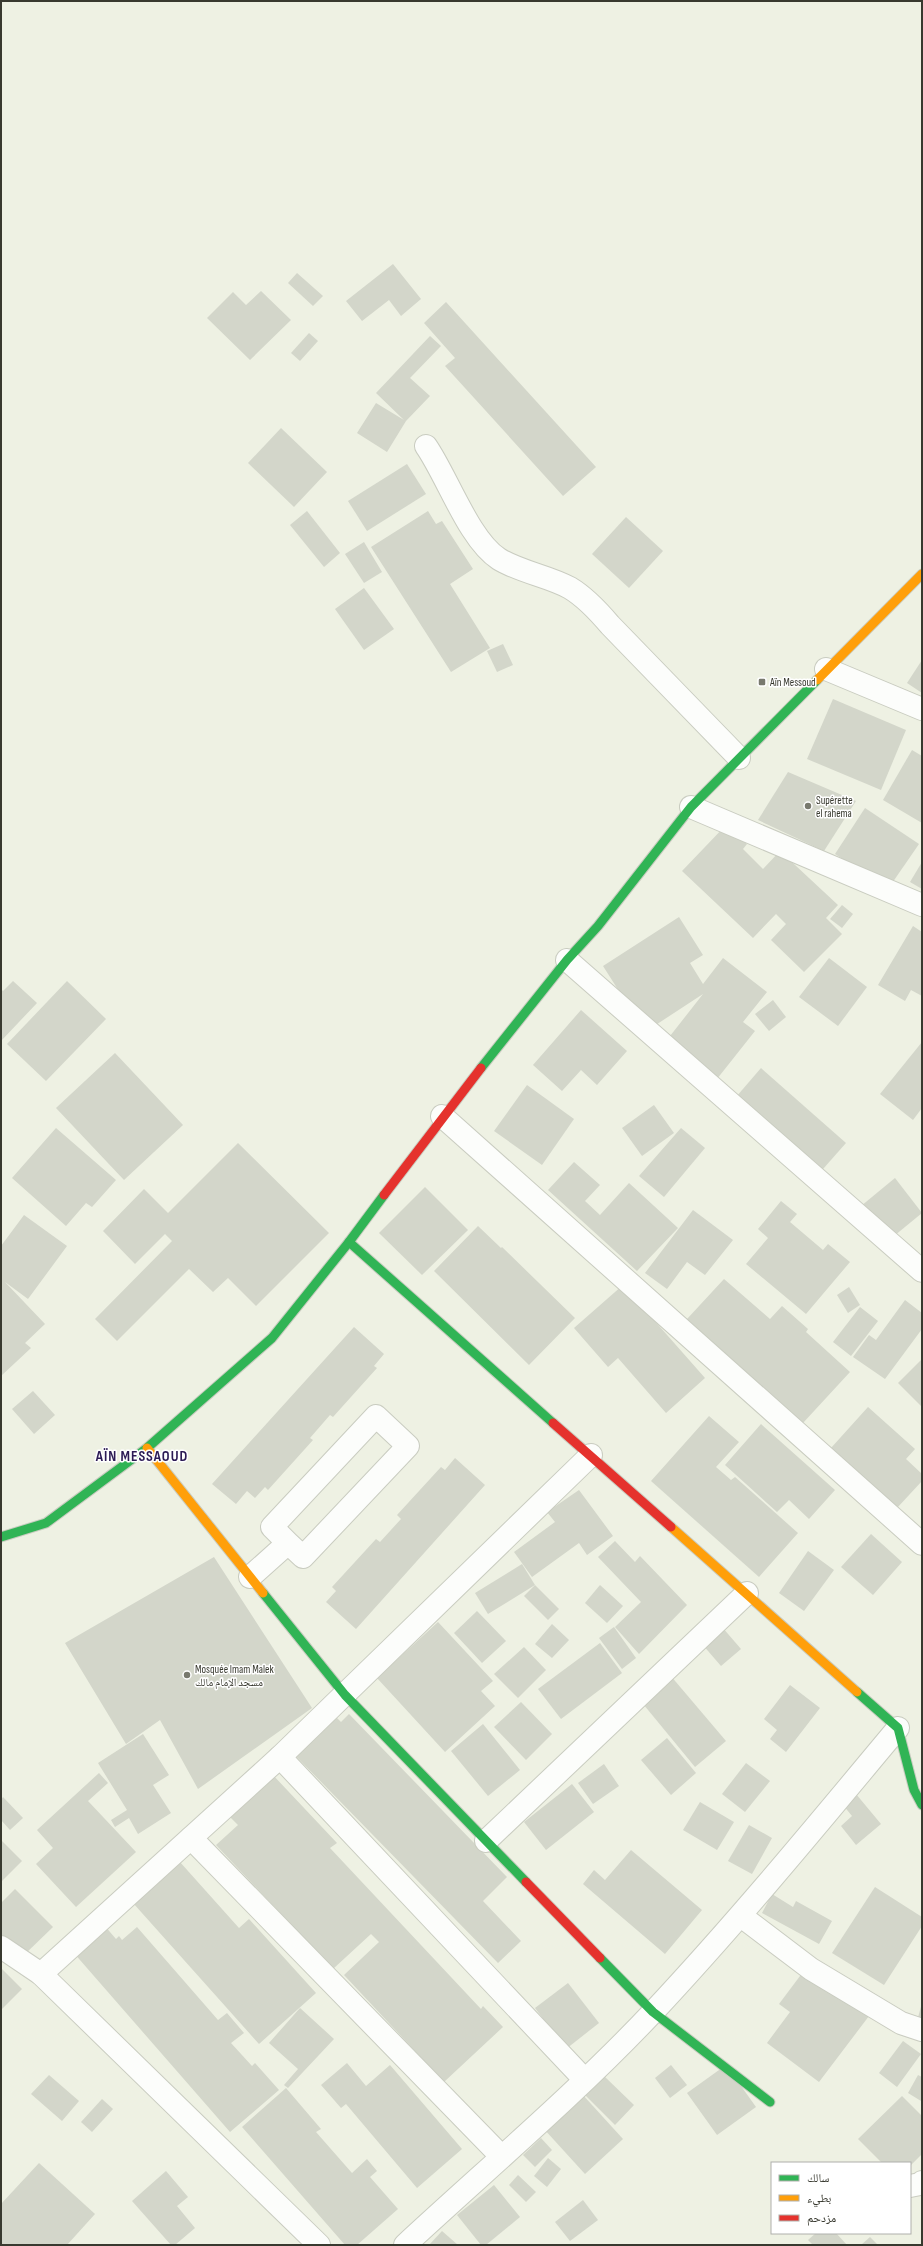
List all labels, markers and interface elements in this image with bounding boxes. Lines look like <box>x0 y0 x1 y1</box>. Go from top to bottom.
place label: Aïn Messoud <box>769 676 816 689</box>
marker: Aïn Messoud <box>757 677 767 687</box>
place label: Supérette el rahema <box>816 794 853 820</box>
marker: Supérette el rahema <box>803 801 813 811</box>
district label: AÏN MESSAOUD <box>95 1447 188 1466</box>
place label: Mosquée Imam Malek مسجد الإمام مالك <box>195 1663 274 1689</box>
marker: Mosquée Imam Malek مسجد الإمام مالك <box>182 1670 192 1680</box>
legend <box>771 2162 911 2234</box>
text: سالك <box>807 2171 829 2186</box>
text: بطيء <box>807 2191 831 2208</box>
text: مزدحم <box>807 2211 836 2226</box>

